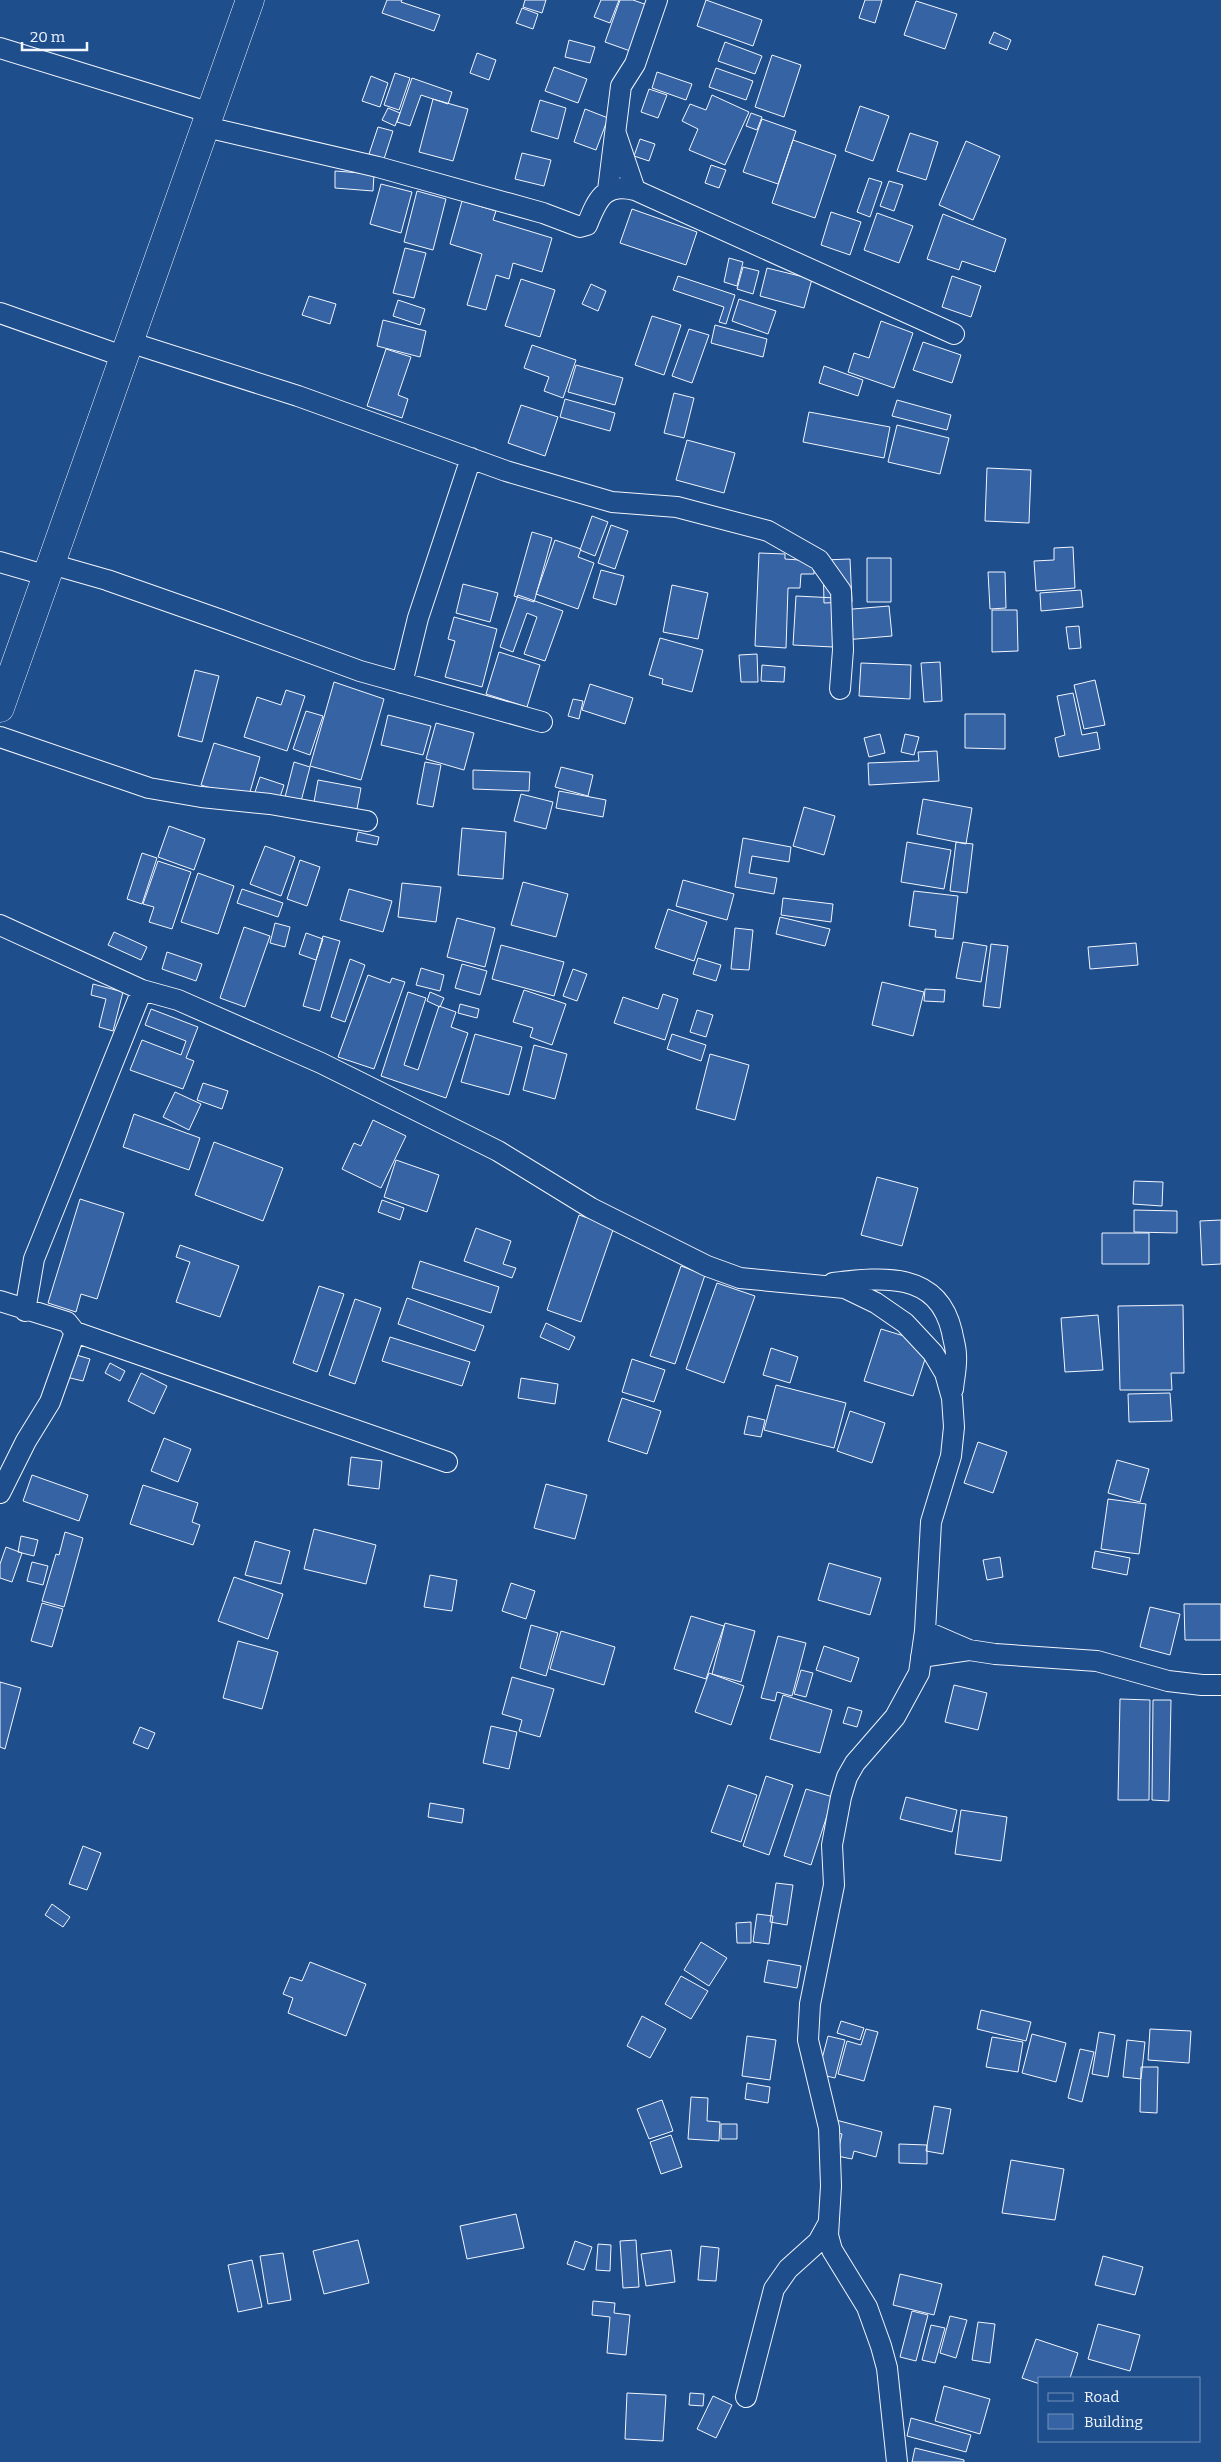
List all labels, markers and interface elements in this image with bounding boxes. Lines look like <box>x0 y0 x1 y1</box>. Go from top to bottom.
scale bar <box>22 20 88 52</box>
text: 20 m <box>30 28 66 46</box>
legend <box>1038 2377 1201 2442</box>
text: Road <box>1084 2388 1119 2406</box>
text: Building <box>1084 2413 1143 2431</box>

